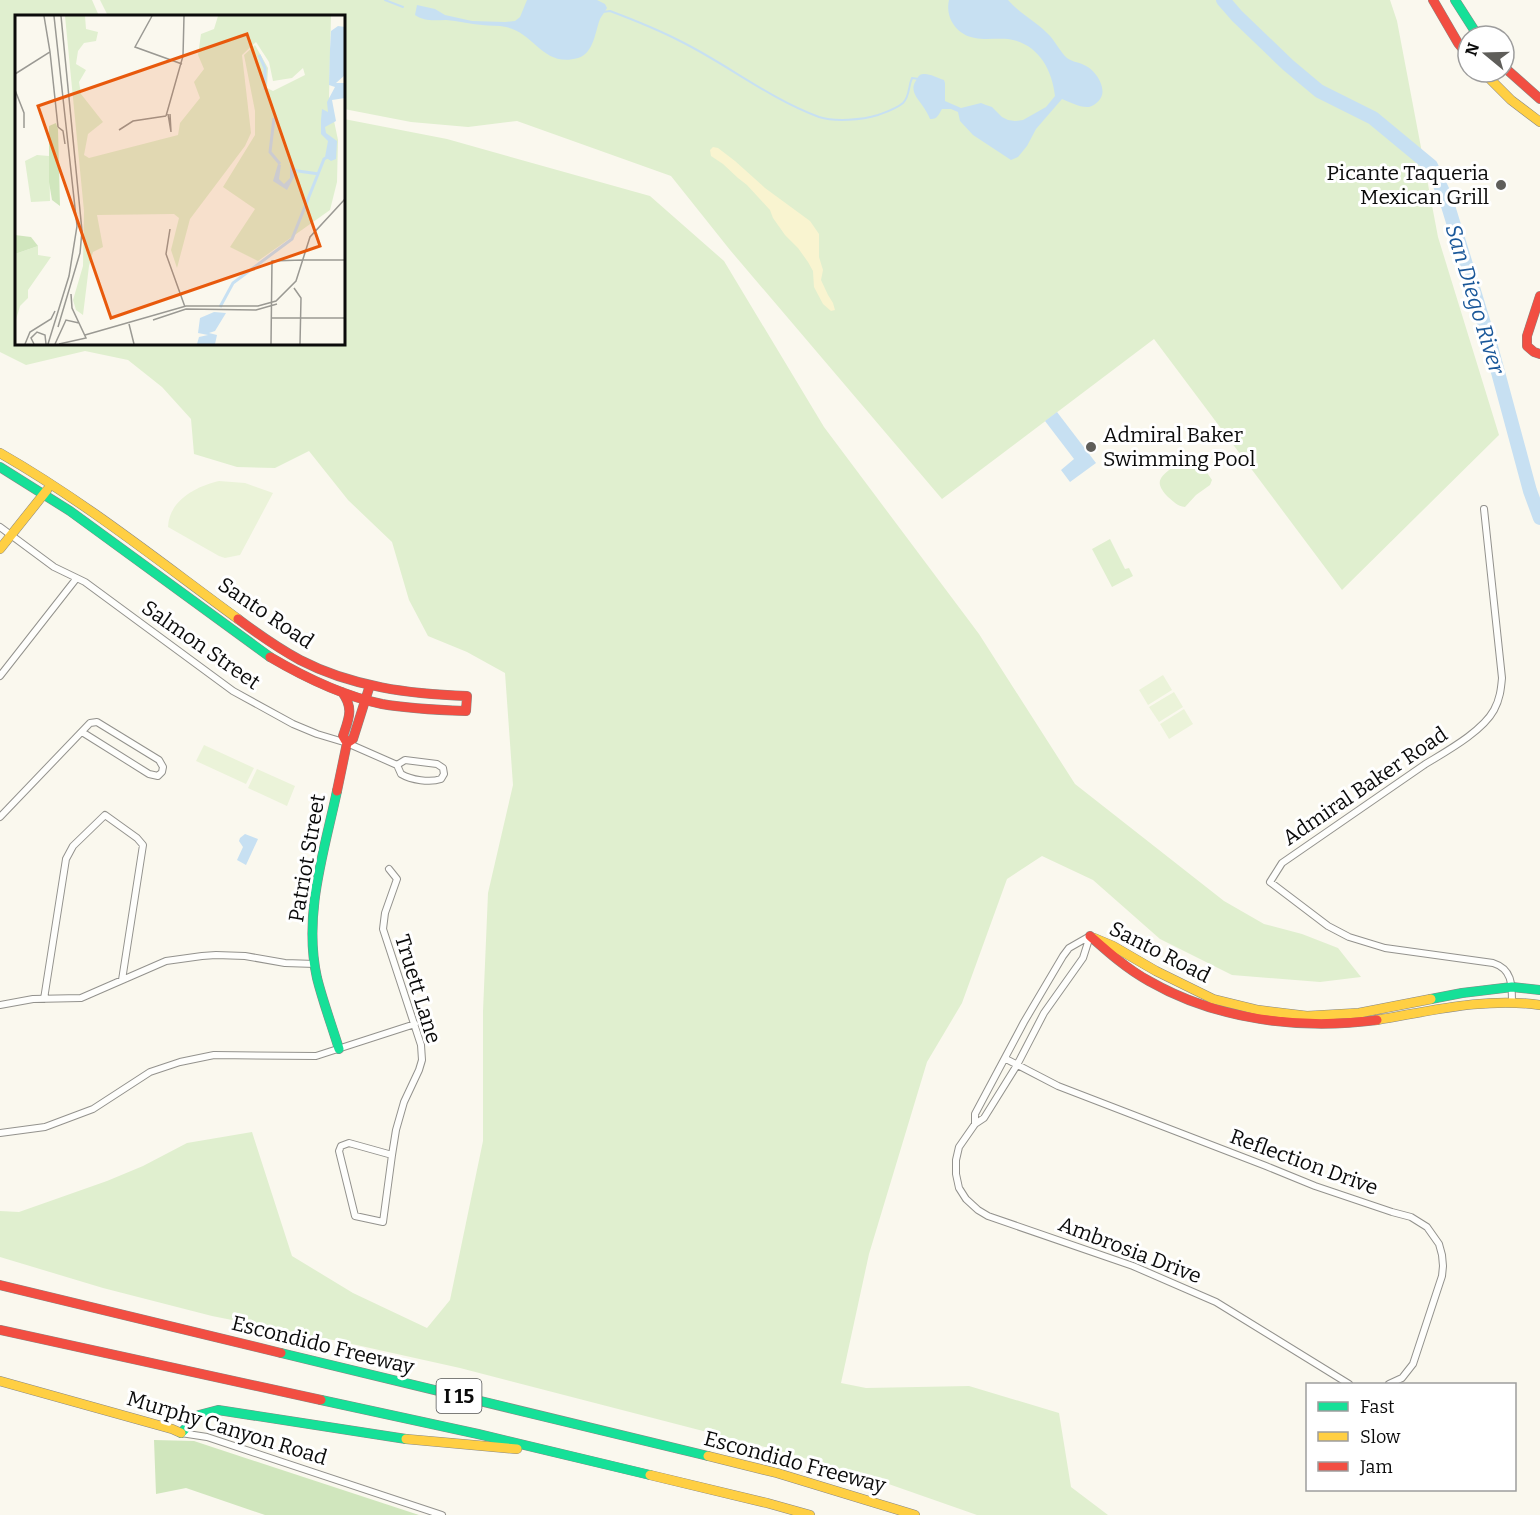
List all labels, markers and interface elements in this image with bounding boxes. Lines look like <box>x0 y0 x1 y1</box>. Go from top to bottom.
inset map <box>15 15 345 345</box>
north arrow <box>1456 24 1516 84</box>
text: N <box>1461 40 1483 58</box>
place label: Picante Taqueria Mexican Grill <box>1327 160 1490 210</box>
marker: Picante Taqueria Mexican Grill <box>1494 178 1508 192</box>
water label: San Diego River <box>1439 221 1511 378</box>
place label: Admiral Baker Swimming Pool <box>1103 422 1256 472</box>
marker: Admiral Baker Swimming Pool <box>1084 440 1098 454</box>
street label: Santo Road <box>213 572 319 654</box>
street label: Salmon Street <box>137 595 266 696</box>
street label: Admiral Baker Road <box>1277 721 1453 851</box>
street label: Patriot Street <box>283 792 331 924</box>
street label: Santo Road <box>1105 915 1215 989</box>
street label: Truett Lane <box>389 931 447 1047</box>
street label: Reflection Drive <box>1226 1123 1382 1201</box>
street label: Ambrosia Drive <box>1055 1211 1205 1289</box>
street label: Escondido Freeway <box>229 1310 418 1380</box>
road number: I 15 <box>436 1379 482 1413</box>
legend <box>1306 1383 1516 1491</box>
street label: Murphy Canyon Road <box>124 1385 330 1471</box>
text: Fast <box>1360 1396 1395 1418</box>
street label: Escondido Freeway <box>701 1425 890 1499</box>
text: Slow <box>1360 1426 1401 1448</box>
text: Jam <box>1359 1456 1393 1478</box>

